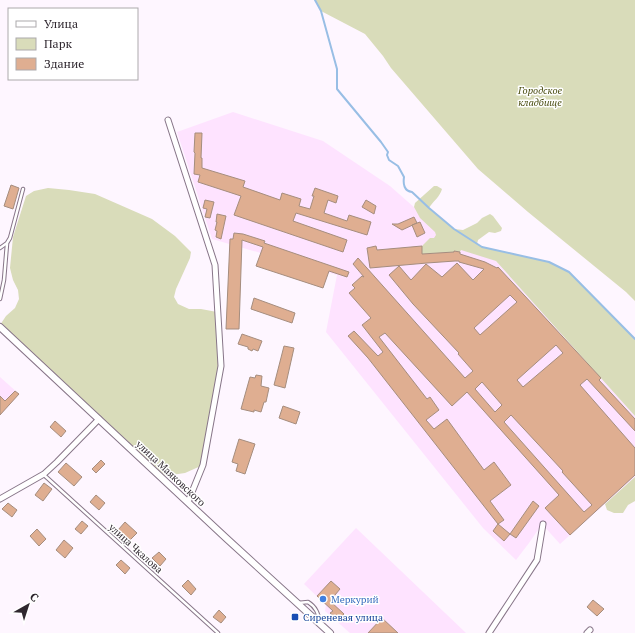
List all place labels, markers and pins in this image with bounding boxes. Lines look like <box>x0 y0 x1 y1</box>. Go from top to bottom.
place label: Меркурий <box>331 593 379 606</box>
marker: Меркурий <box>318 594 328 604</box>
place label: Сиреневая улица <box>303 611 383 624</box>
marker: Сиреневая улица <box>290 612 300 622</box>

